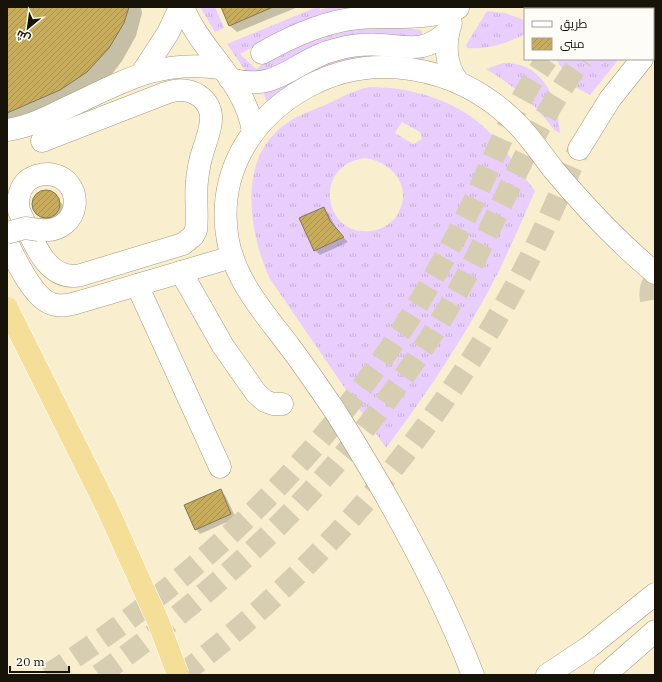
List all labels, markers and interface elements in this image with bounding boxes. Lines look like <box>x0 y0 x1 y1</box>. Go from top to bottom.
north arrow <box>8 8 48 48</box>
legend <box>524 8 654 60</box>
text: طريق <box>560 16 588 31</box>
text: ش <box>14 27 33 46</box>
text: مبنى <box>560 36 585 51</box>
scale bar <box>10 648 69 674</box>
text: 20 m <box>16 654 45 669</box>

